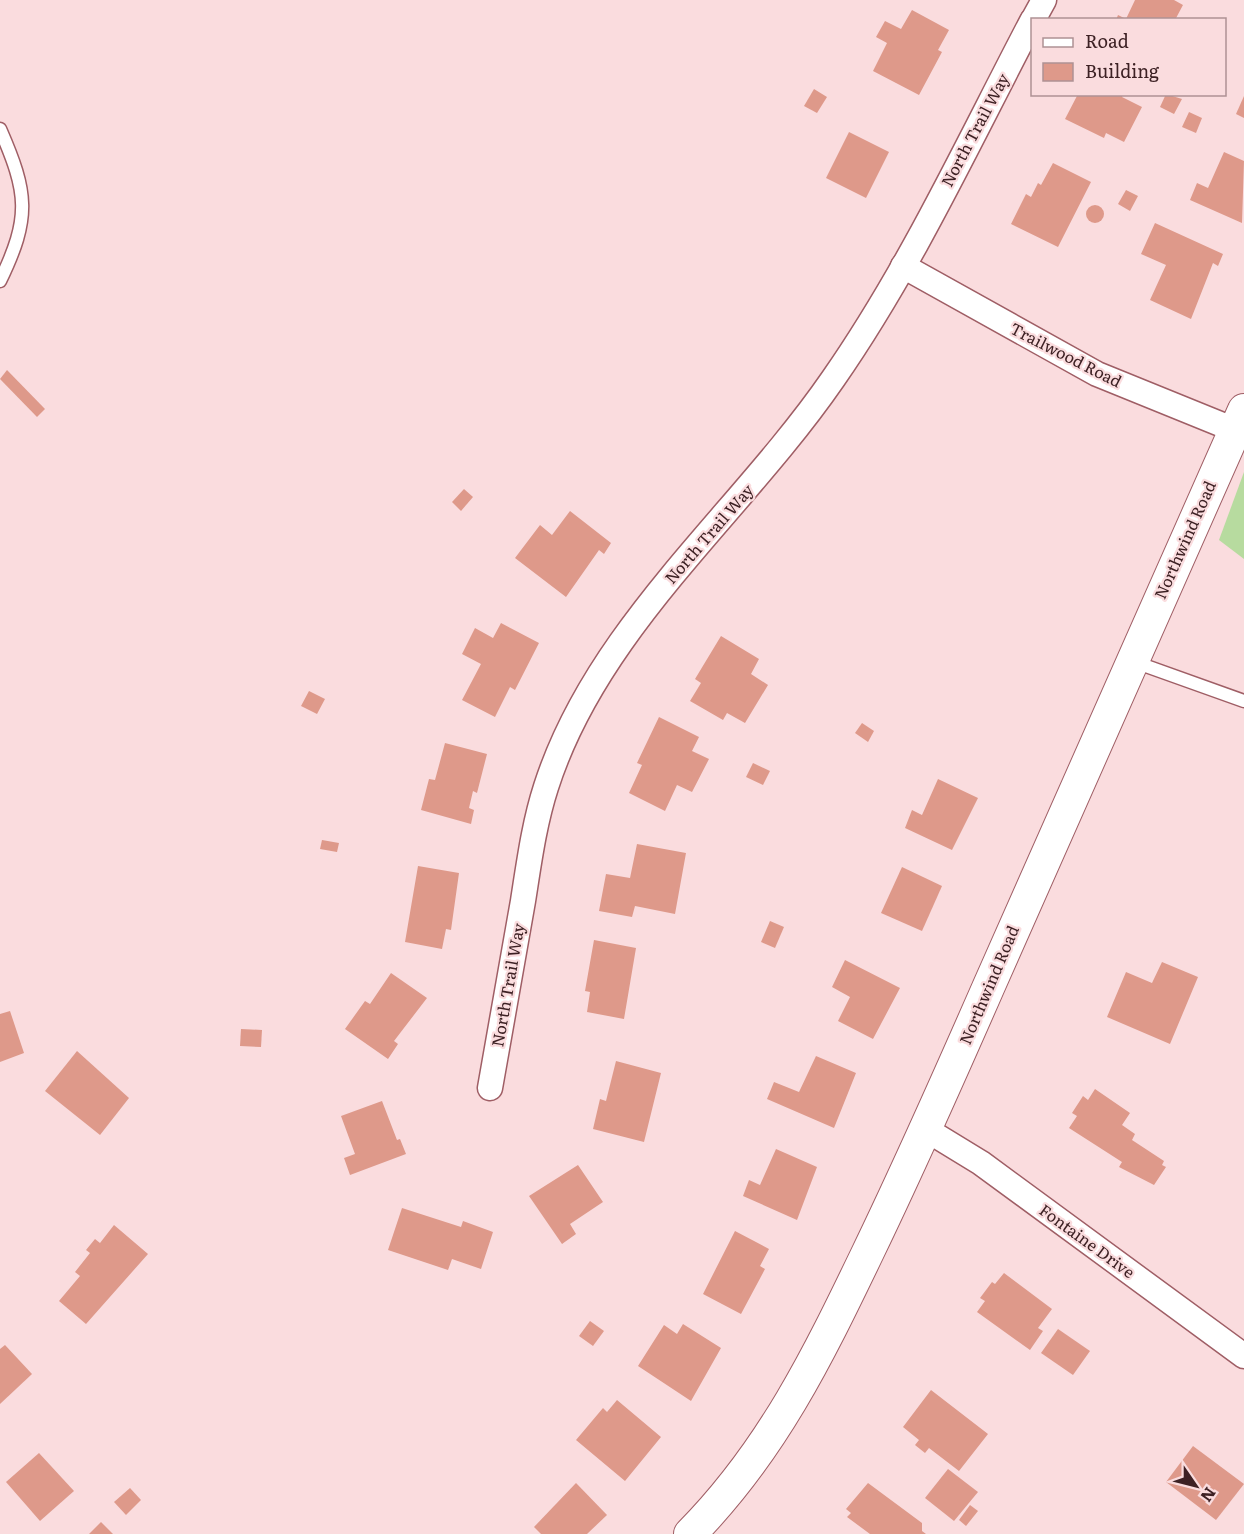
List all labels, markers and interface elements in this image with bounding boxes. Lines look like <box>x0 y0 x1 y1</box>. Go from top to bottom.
legend <box>1031 18 1226 96</box>
text: Road <box>1085 27 1129 54</box>
text: Building <box>1085 57 1160 84</box>
street label: North Trail Way <box>934 68 1014 190</box>
street label: Trailwood Road <box>1007 316 1126 393</box>
street label: Northwind Road <box>1147 476 1221 603</box>
street label: North Trail Way <box>658 478 759 588</box>
street label: North Trail Way <box>484 920 530 1049</box>
street label: Northwind Road <box>952 921 1024 1048</box>
street label: Fontaine Drive <box>1035 1197 1140 1283</box>
north arrow <box>1166 1456 1226 1516</box>
text: N <box>1195 1483 1223 1508</box>

